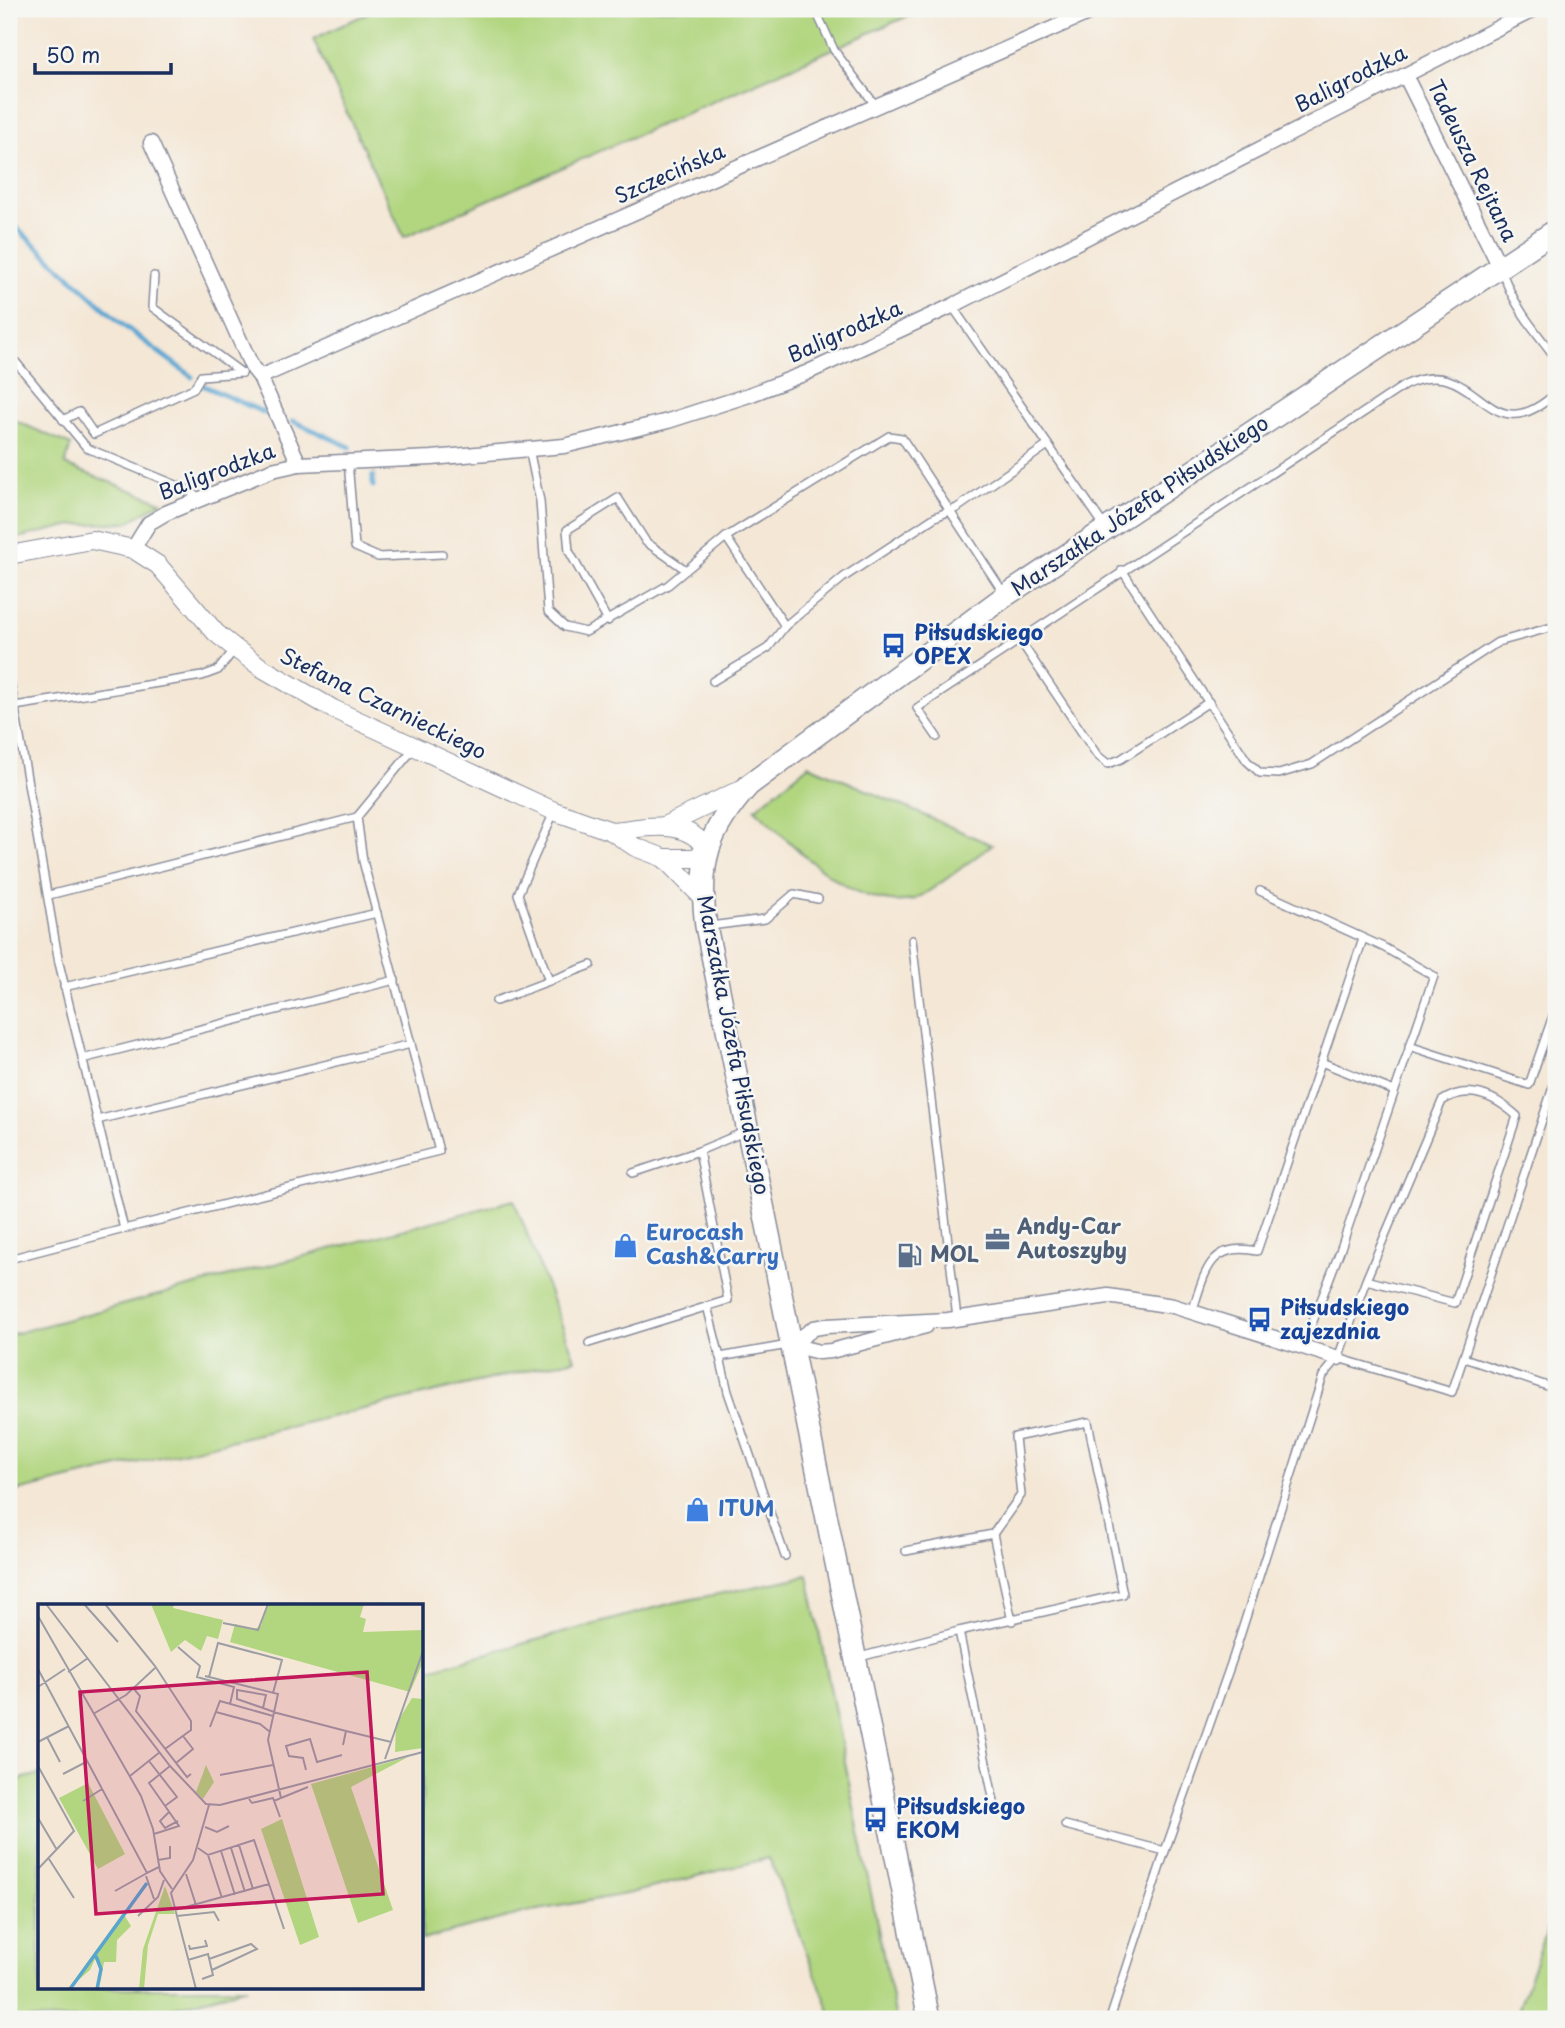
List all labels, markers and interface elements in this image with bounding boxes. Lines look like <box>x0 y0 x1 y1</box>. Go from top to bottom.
scale bar <box>35 32 172 76</box>
street label: Baligrodzka <box>1288 35 1412 119</box>
text: 50 m <box>46 38 100 70</box>
street label: Tadeusza Rejtana <box>1421 74 1527 247</box>
street label: Szczecińska <box>609 134 729 211</box>
street label: Baligrodzka <box>782 291 907 370</box>
street label: Marszałka Józefa Piłsudskiego <box>1004 406 1274 603</box>
street label: Baligrodzka <box>153 433 279 507</box>
place label: Piłsudskiego OPEX <box>914 615 1043 671</box>
bus stop icon: Piłsudskiego OPEX <box>880 631 908 659</box>
street label: Stefana Czarnieckiego <box>275 638 493 766</box>
street label: Marszałka Józefa Piłsudskiego <box>690 892 780 1197</box>
place label: Andy-Car Autoszyby <box>1016 1209 1127 1265</box>
place label: Eurocash Cash&Carry <box>646 1215 779 1271</box>
office icon: Andy-Car Autoszyby <box>983 1225 1011 1253</box>
shop icon: Eurocash Cash&Carry <box>612 1231 640 1259</box>
place label: MOL <box>930 1237 979 1269</box>
fuel station icon: MOL <box>896 1241 924 1269</box>
place label: Piłsudskiego zajezdnia <box>1280 1290 1409 1346</box>
bus stop icon: Piłsudskiego zajezdnia <box>1246 1306 1274 1334</box>
place label: ITUM <box>718 1491 774 1523</box>
shop icon: ITUM <box>684 1495 712 1523</box>
inset map <box>38 1604 424 1990</box>
place label: Piłsudskiego EKOM <box>896 1789 1025 1845</box>
bus stop icon: Piłsudskiego EKOM <box>862 1805 890 1833</box>

